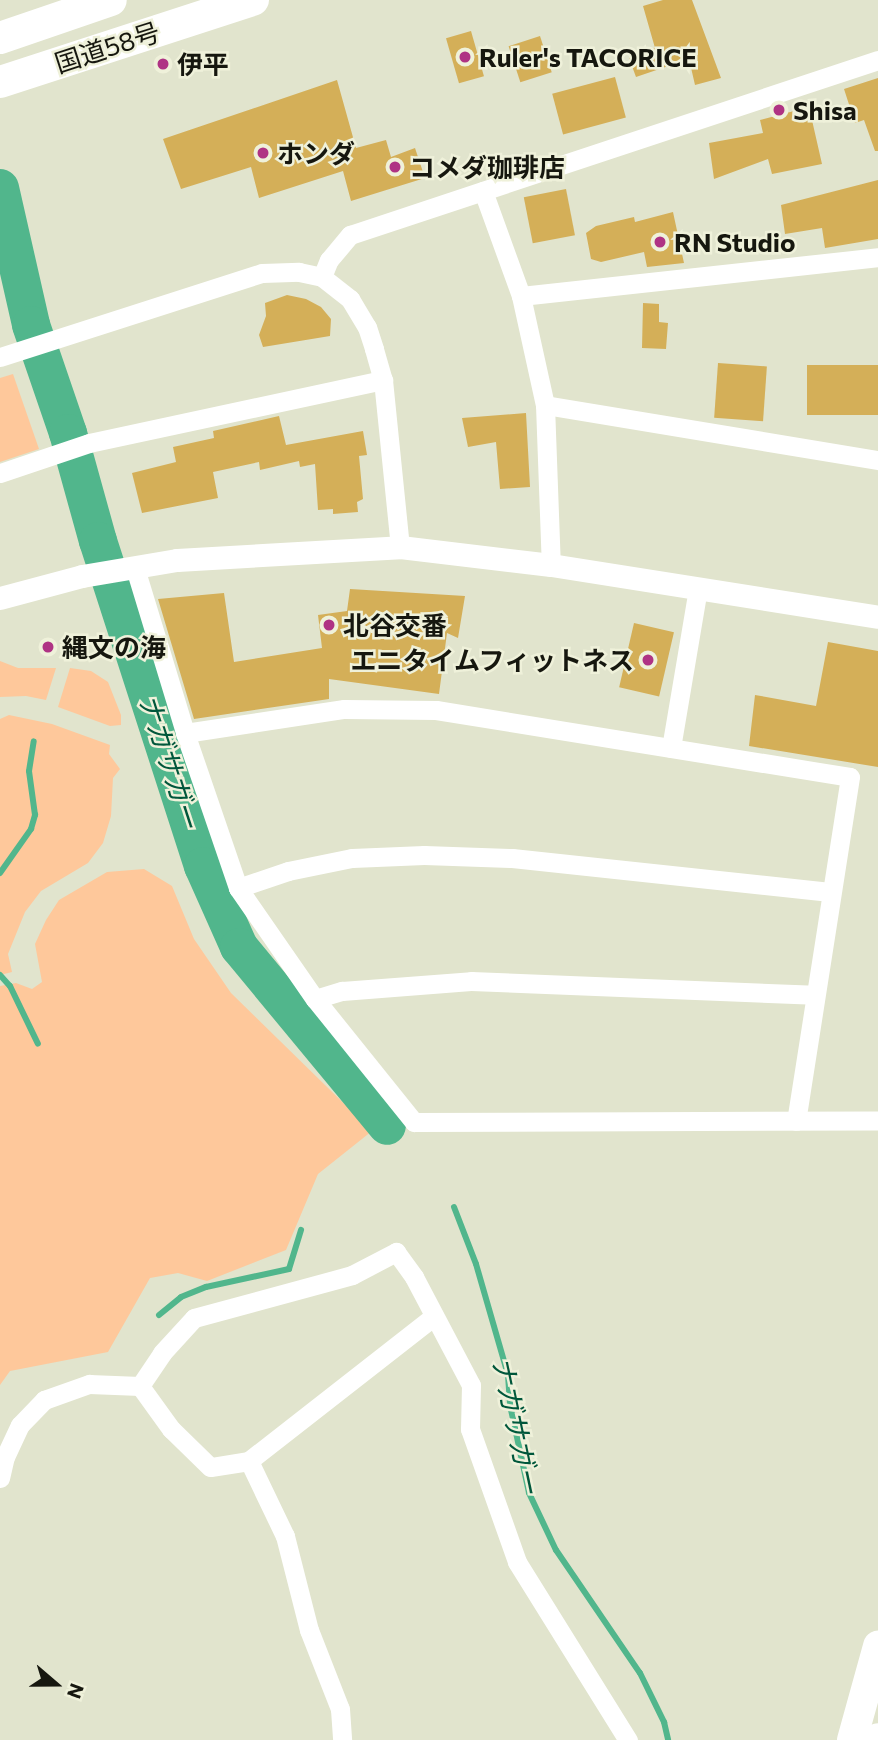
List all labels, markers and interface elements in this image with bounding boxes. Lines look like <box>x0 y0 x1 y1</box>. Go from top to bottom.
street label: 国道58号 <box>50 15 164 79</box>
place label: Ruler's TACORICE <box>479 41 697 73</box>
place label: 伊平 <box>177 48 229 80</box>
marker: Ruler's TACORICE <box>457 49 473 65</box>
marker: 伊平 <box>155 56 171 72</box>
place label: Shisa <box>793 94 857 126</box>
marker: Shisa <box>771 102 787 118</box>
place label: ホンダ <box>277 137 355 169</box>
marker: ホンダ <box>255 145 271 161</box>
place label: コメダ珈琲店 <box>409 151 565 183</box>
marker: コメダ珈琲店 <box>387 159 403 175</box>
place label: RN Studio <box>674 226 796 258</box>
marker: RN Studio <box>652 234 668 250</box>
place label: 北谷交番 <box>343 609 447 641</box>
marker: 北谷交番 <box>321 617 337 633</box>
place label: 縄文の海 <box>62 631 166 663</box>
marker: 縄文の海 <box>40 639 56 655</box>
place label: エニタイムフィットネス <box>348 644 634 676</box>
marker: エニタイムフィットネス <box>640 652 656 668</box>
water label: ナガサガー <box>132 689 208 833</box>
water label: ナガサガー <box>486 1353 548 1497</box>
north arrow <box>21 1649 91 1719</box>
text: N <box>63 1681 89 1702</box>

